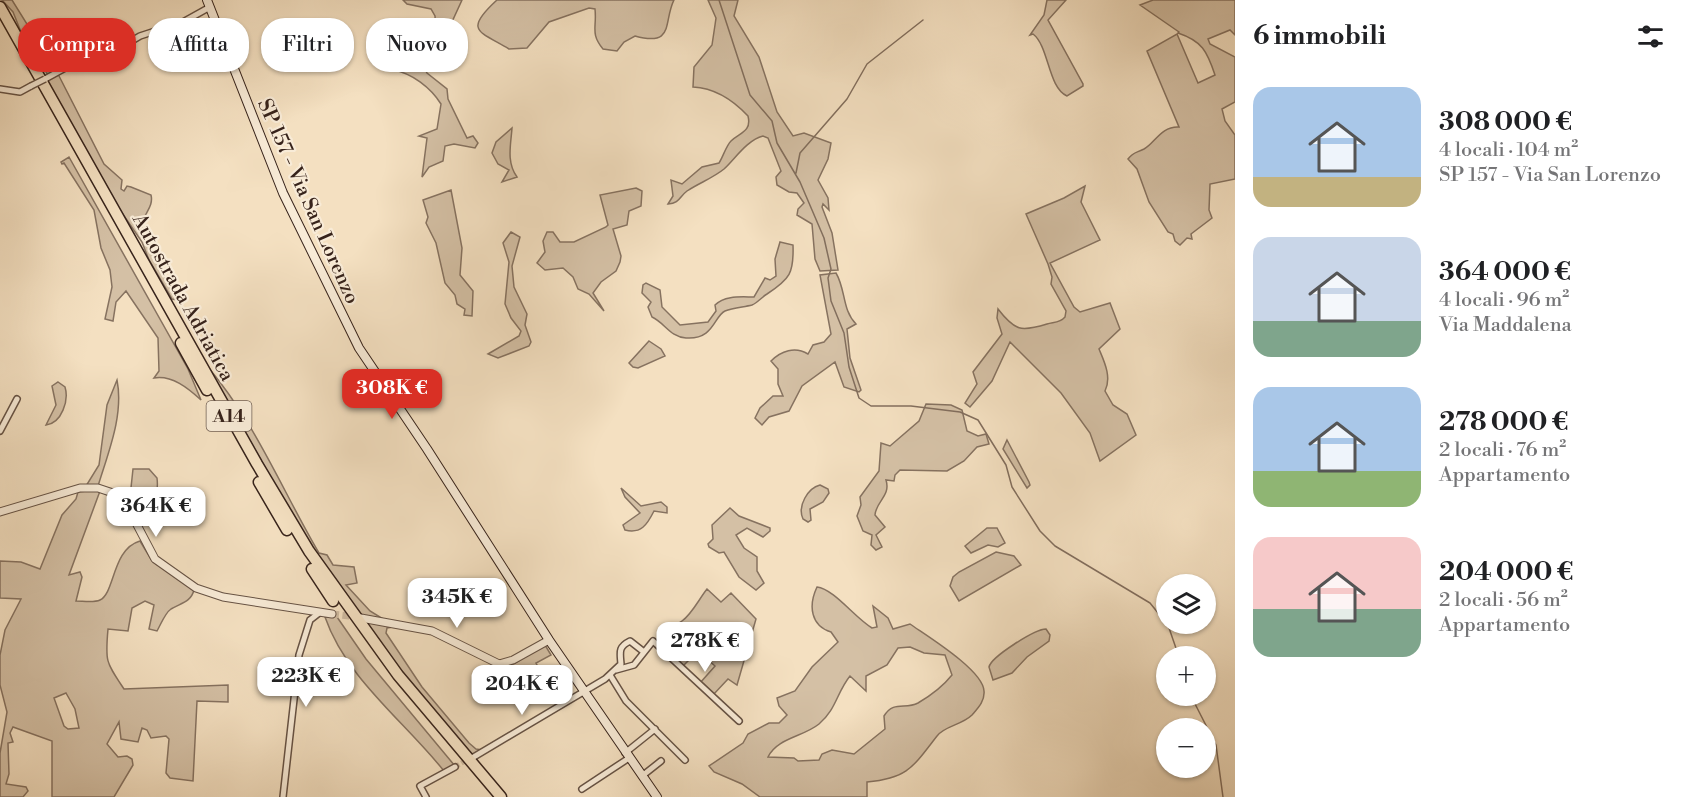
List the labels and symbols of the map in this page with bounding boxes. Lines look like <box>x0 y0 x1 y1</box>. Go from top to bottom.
street label: SP 157 - Via San Lorenzo <box>251 95 364 308</box>
street label: Autostrada Adriatica <box>126 209 240 387</box>
pin: 308K € <box>343 369 441 420</box>
road number: A14 <box>206 401 252 431</box>
pin: 364K € <box>107 487 205 538</box>
pin: 345K € <box>408 578 506 629</box>
pin: 278K € <box>656 622 754 673</box>
pin: 223K € <box>257 657 355 708</box>
pin: 204K € <box>473 665 571 716</box>

